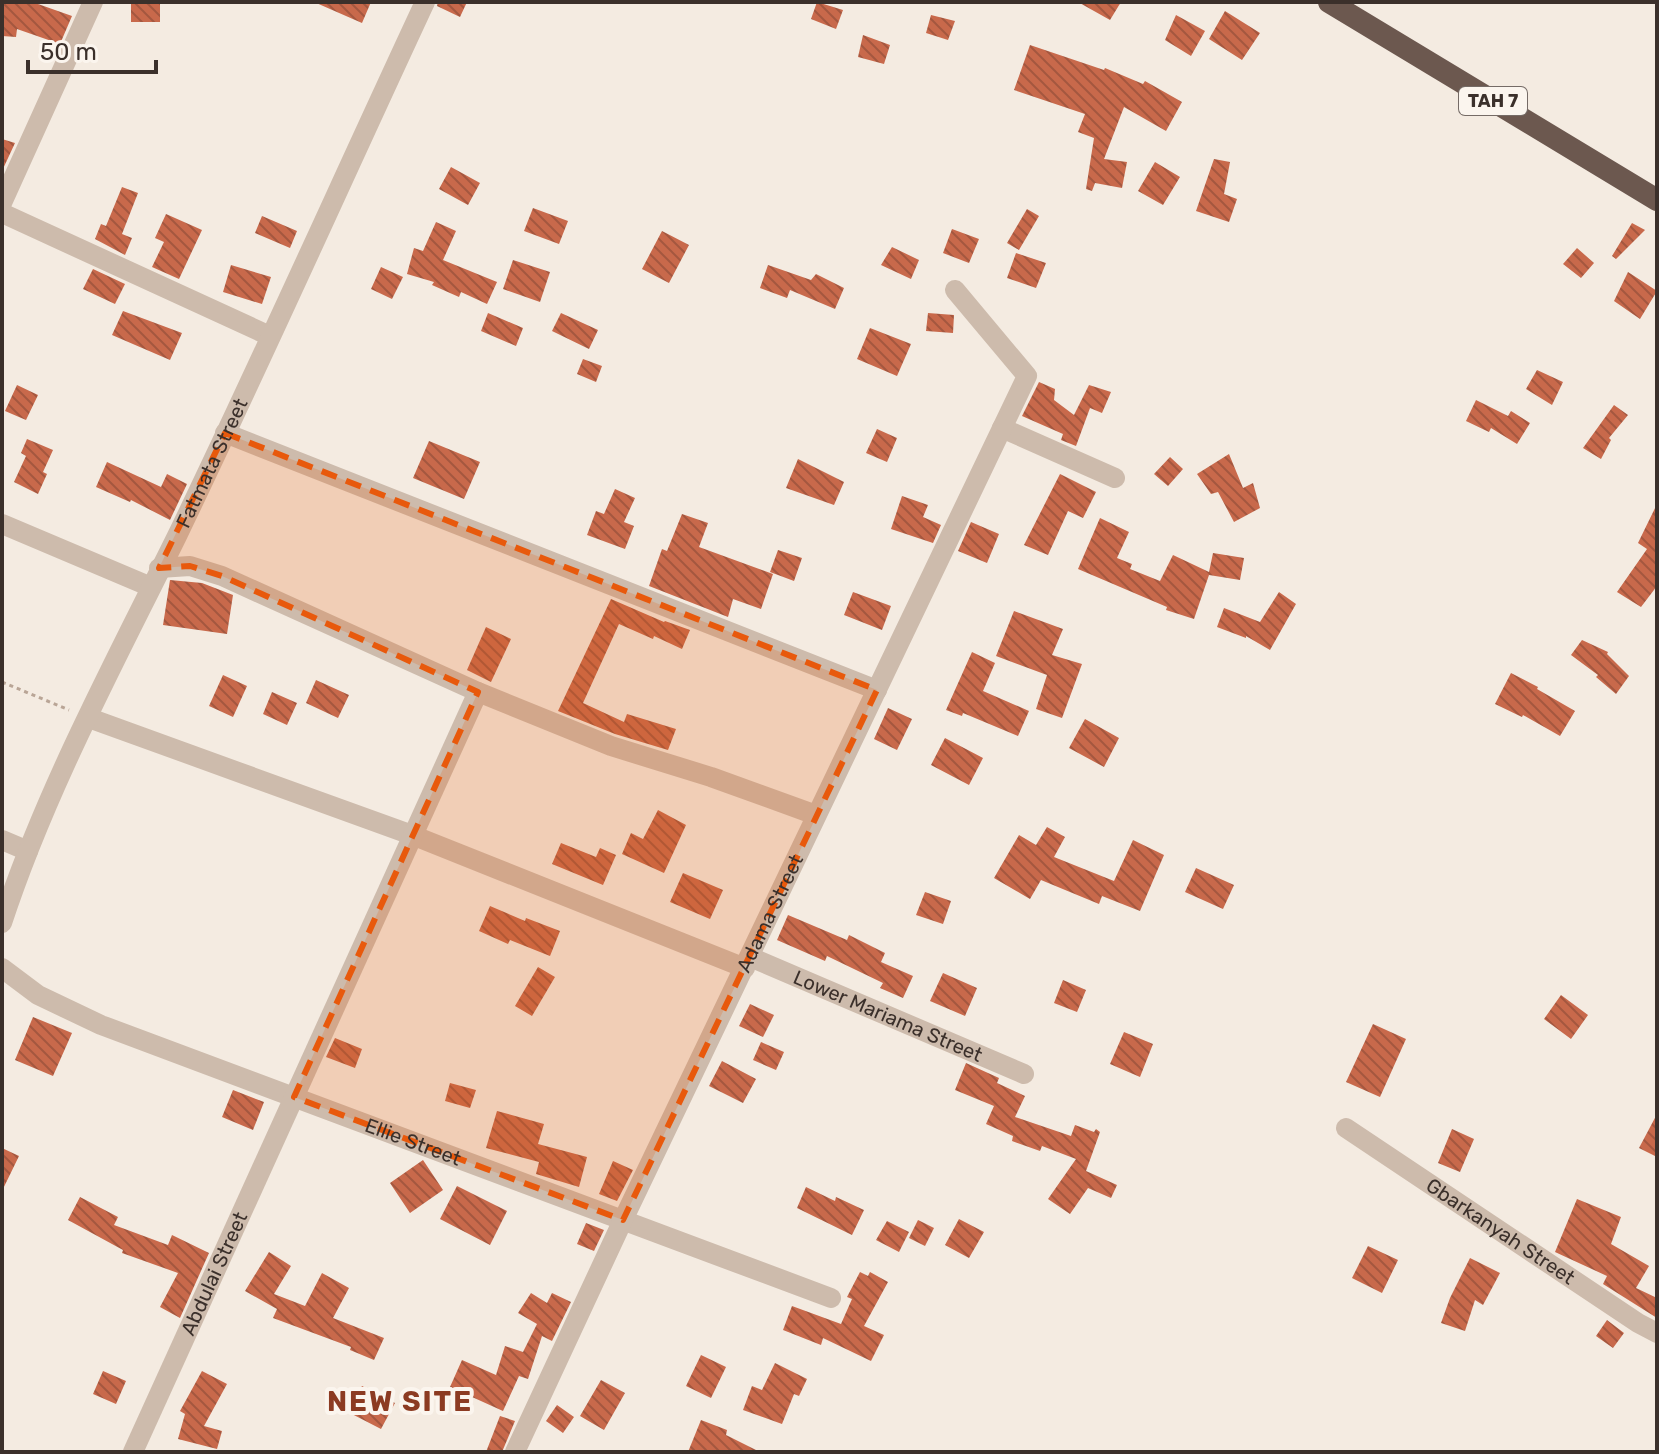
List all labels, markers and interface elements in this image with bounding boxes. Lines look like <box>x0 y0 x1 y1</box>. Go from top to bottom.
scale bar <box>28 24 156 74</box>
text: 50 m <box>40 38 97 66</box>
road number: TAH 7 <box>1459 87 1527 115</box>
street label: Fatmata Street <box>171 394 253 532</box>
street label: Adama Street <box>731 850 808 976</box>
street label: Lower Mariama Street <box>790 965 986 1067</box>
street label: Ellie Street <box>362 1113 465 1171</box>
street label: Gbarkanyah Street <box>1422 1173 1580 1290</box>
street label: Abdulai Street <box>176 1208 252 1339</box>
district label: NEW SITE <box>327 1385 473 1418</box>

